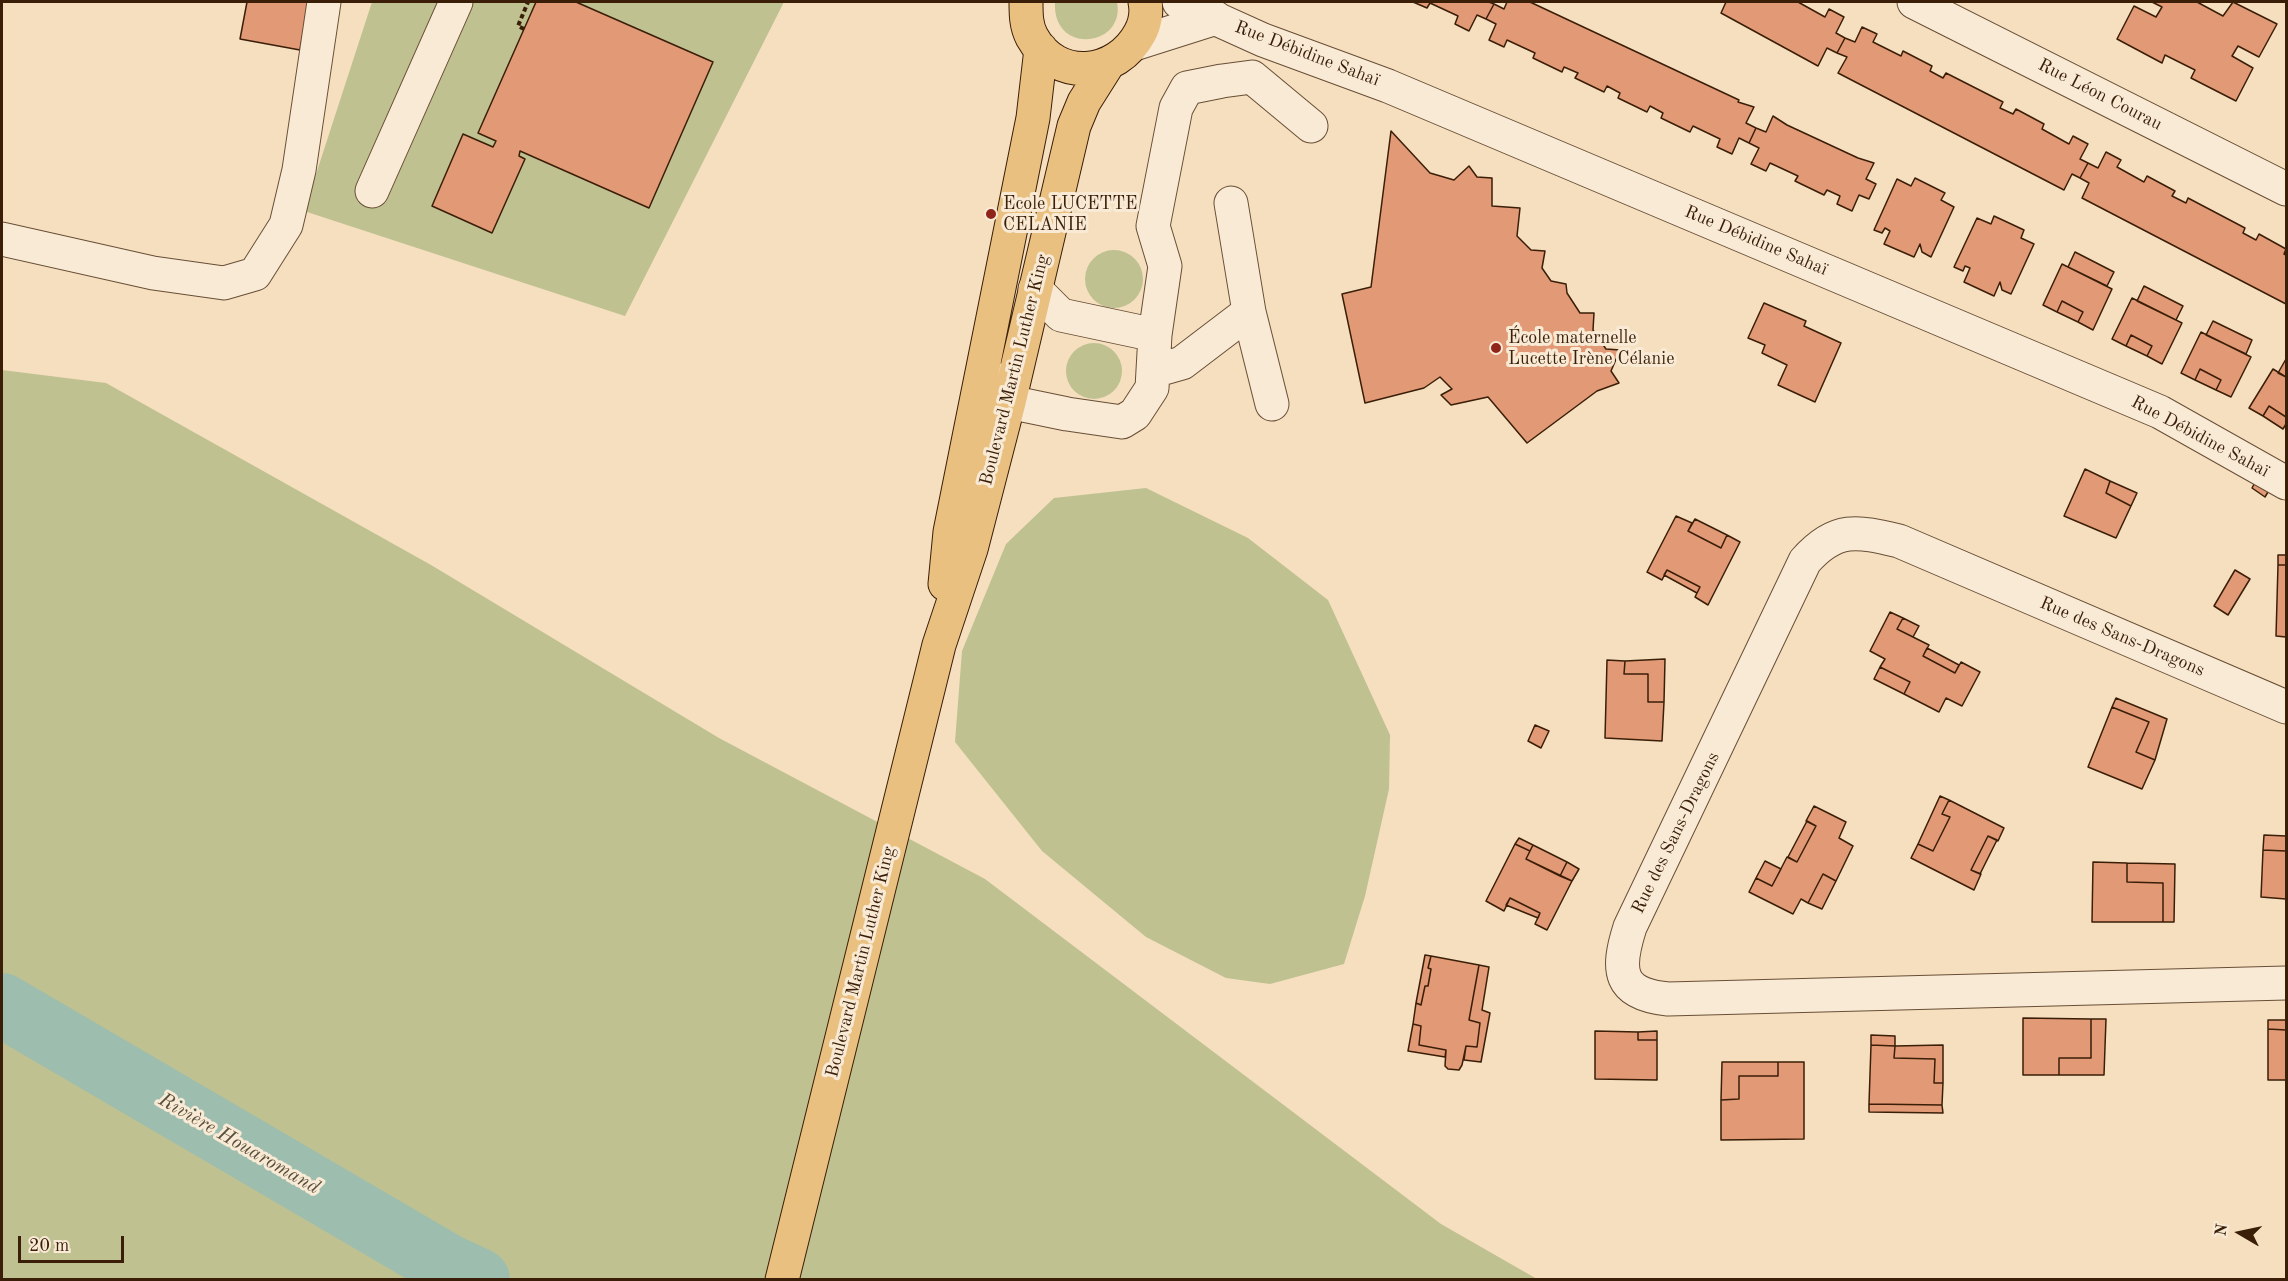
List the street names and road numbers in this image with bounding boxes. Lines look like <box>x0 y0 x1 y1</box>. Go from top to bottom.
street label: Rue Débidine Sahaï <box>1232 16 1382 92</box>
street label: Rue Léon Courau <box>2034 54 2166 136</box>
street label: Rue Débidine Sahaï <box>1681 201 1831 281</box>
street label: Boulevard Martin Luther King <box>976 252 1054 488</box>
street label: Rue Débidine Sahaï <box>2127 391 2273 483</box>
street label: Rue des Sans-Dragons <box>2036 592 2208 682</box>
street label: Rue des Sans-Dragons <box>1627 749 1725 917</box>
street label: Boulevard Martin Luther King <box>822 844 900 1080</box>

